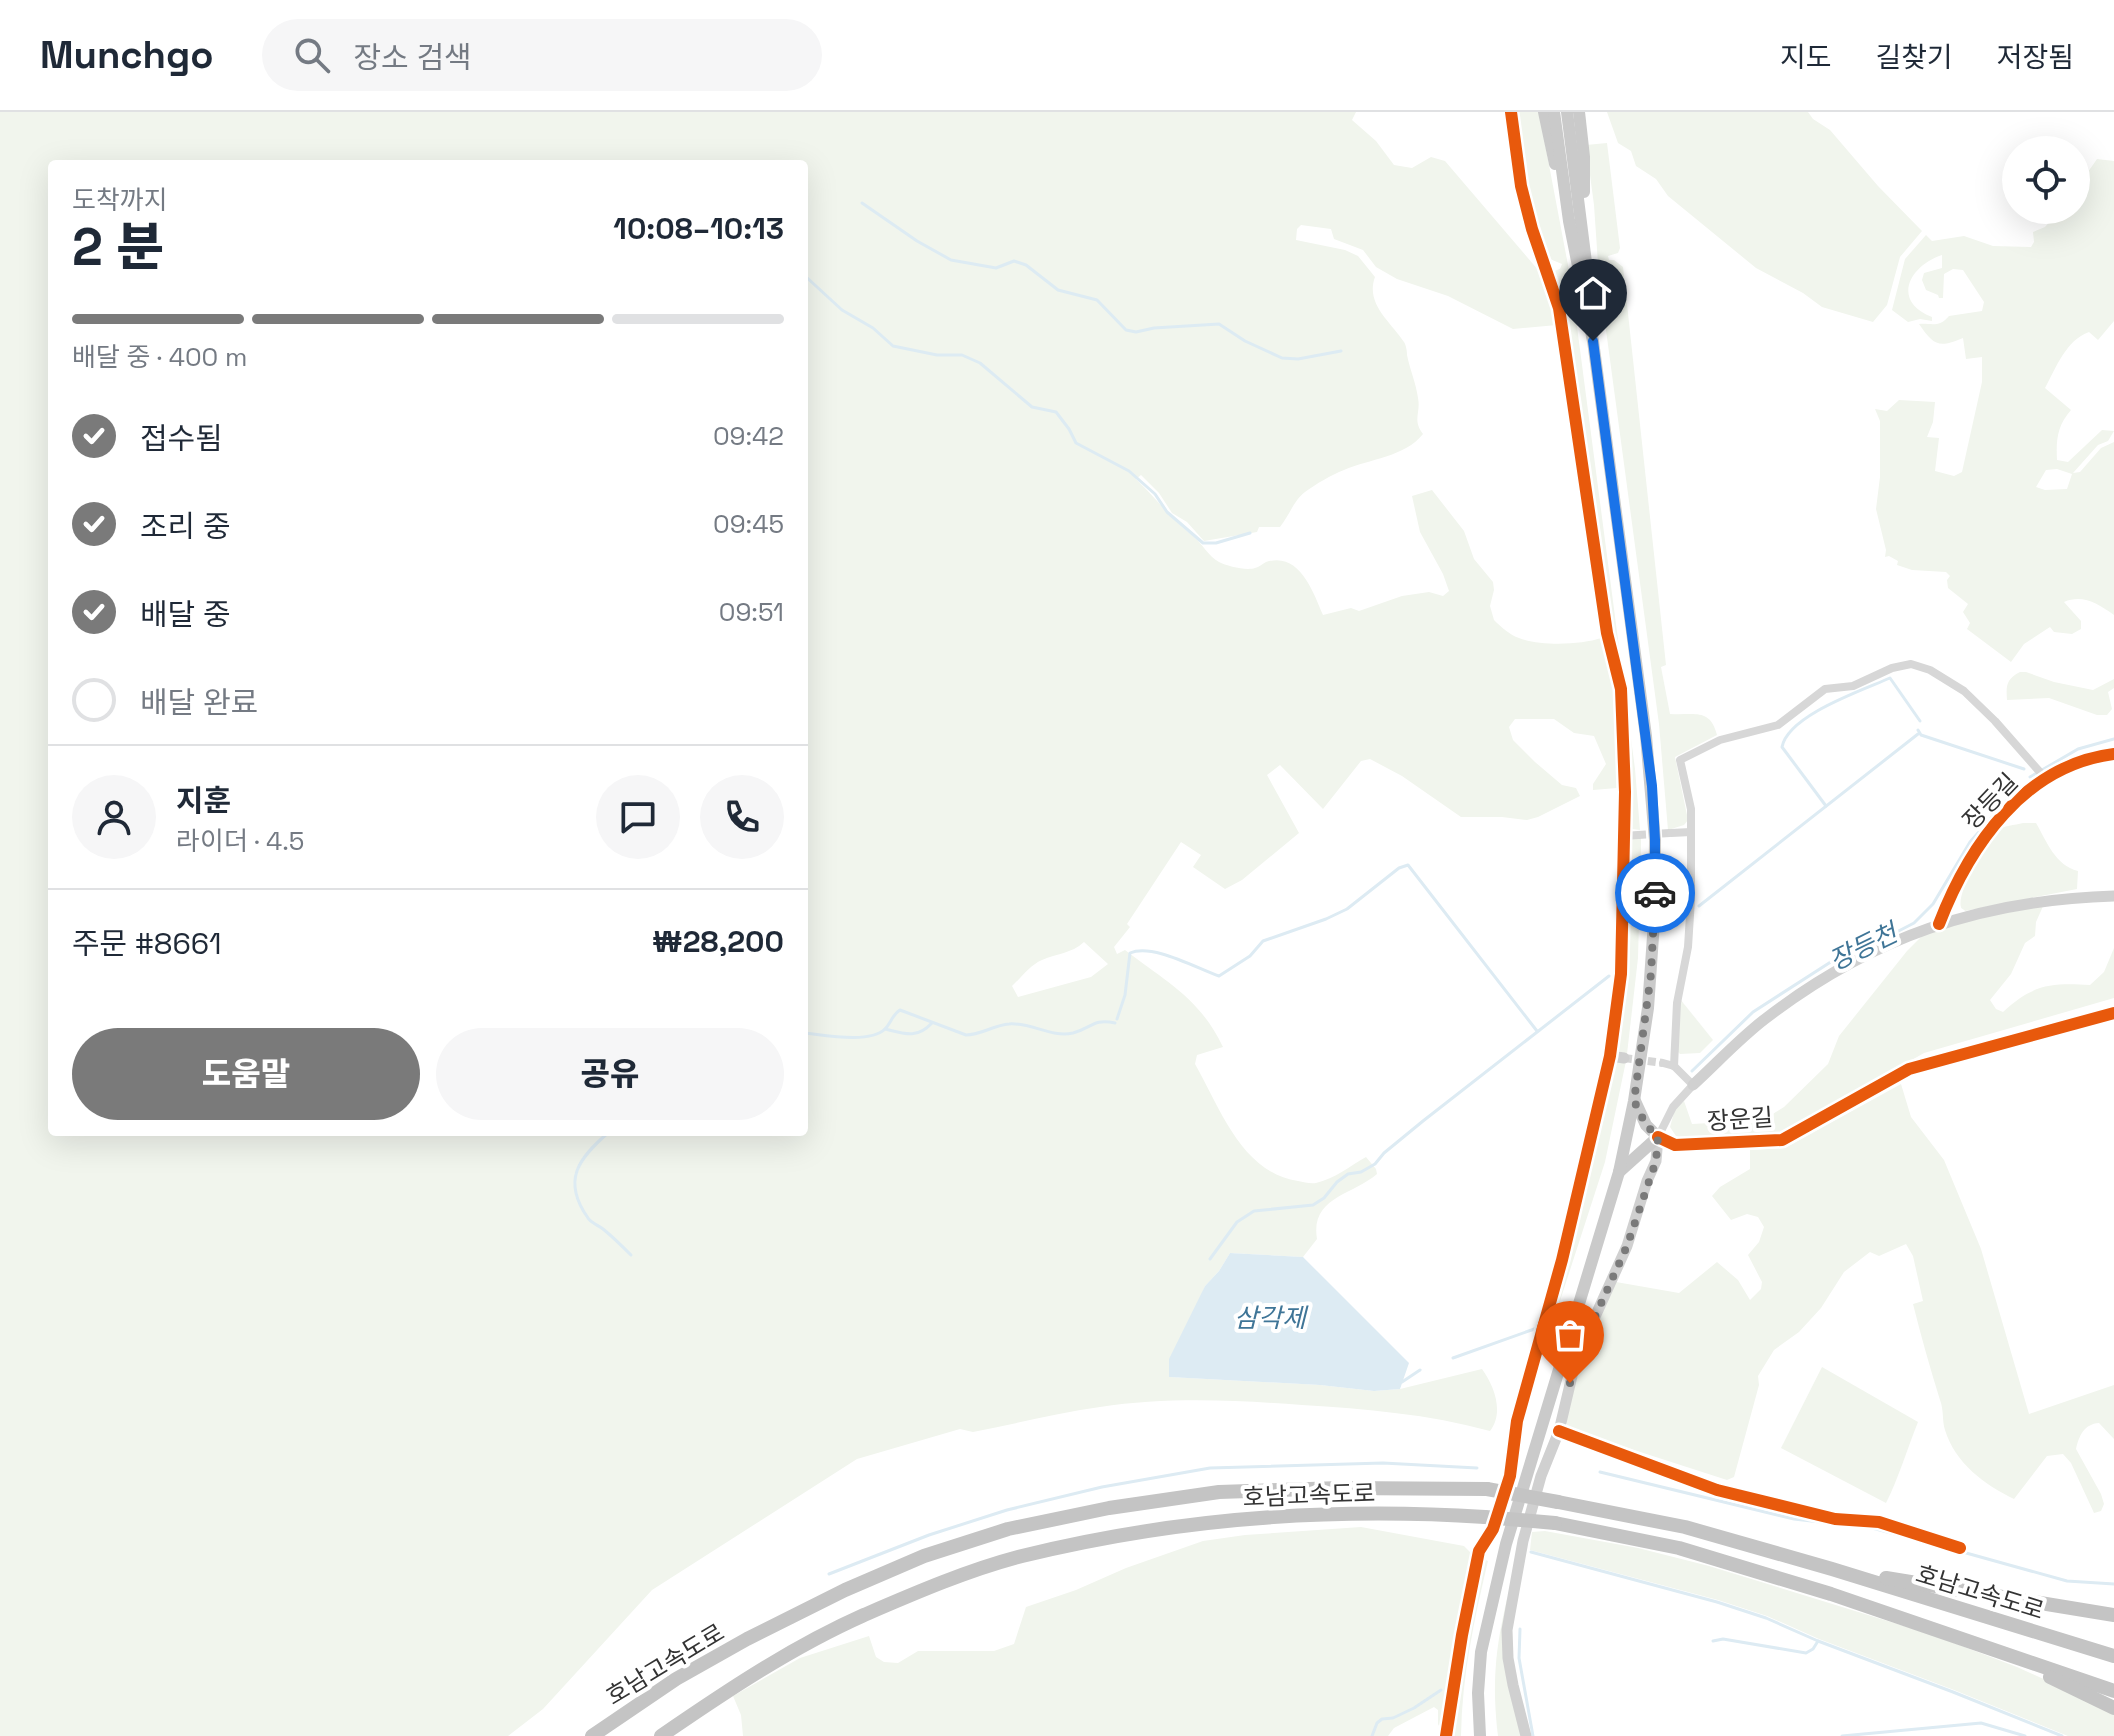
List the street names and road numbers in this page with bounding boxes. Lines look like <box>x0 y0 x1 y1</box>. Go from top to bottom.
street label: 장등길 <box>1956 766 2024 836</box>
street label: 장운길 <box>1706 1101 1774 1137</box>
street label: 호남고속도로 <box>1242 1477 1376 1513</box>
street label: 호남고속도로 <box>1912 1558 2048 1626</box>
street label: 호남고속도로 <box>600 1617 730 1711</box>

